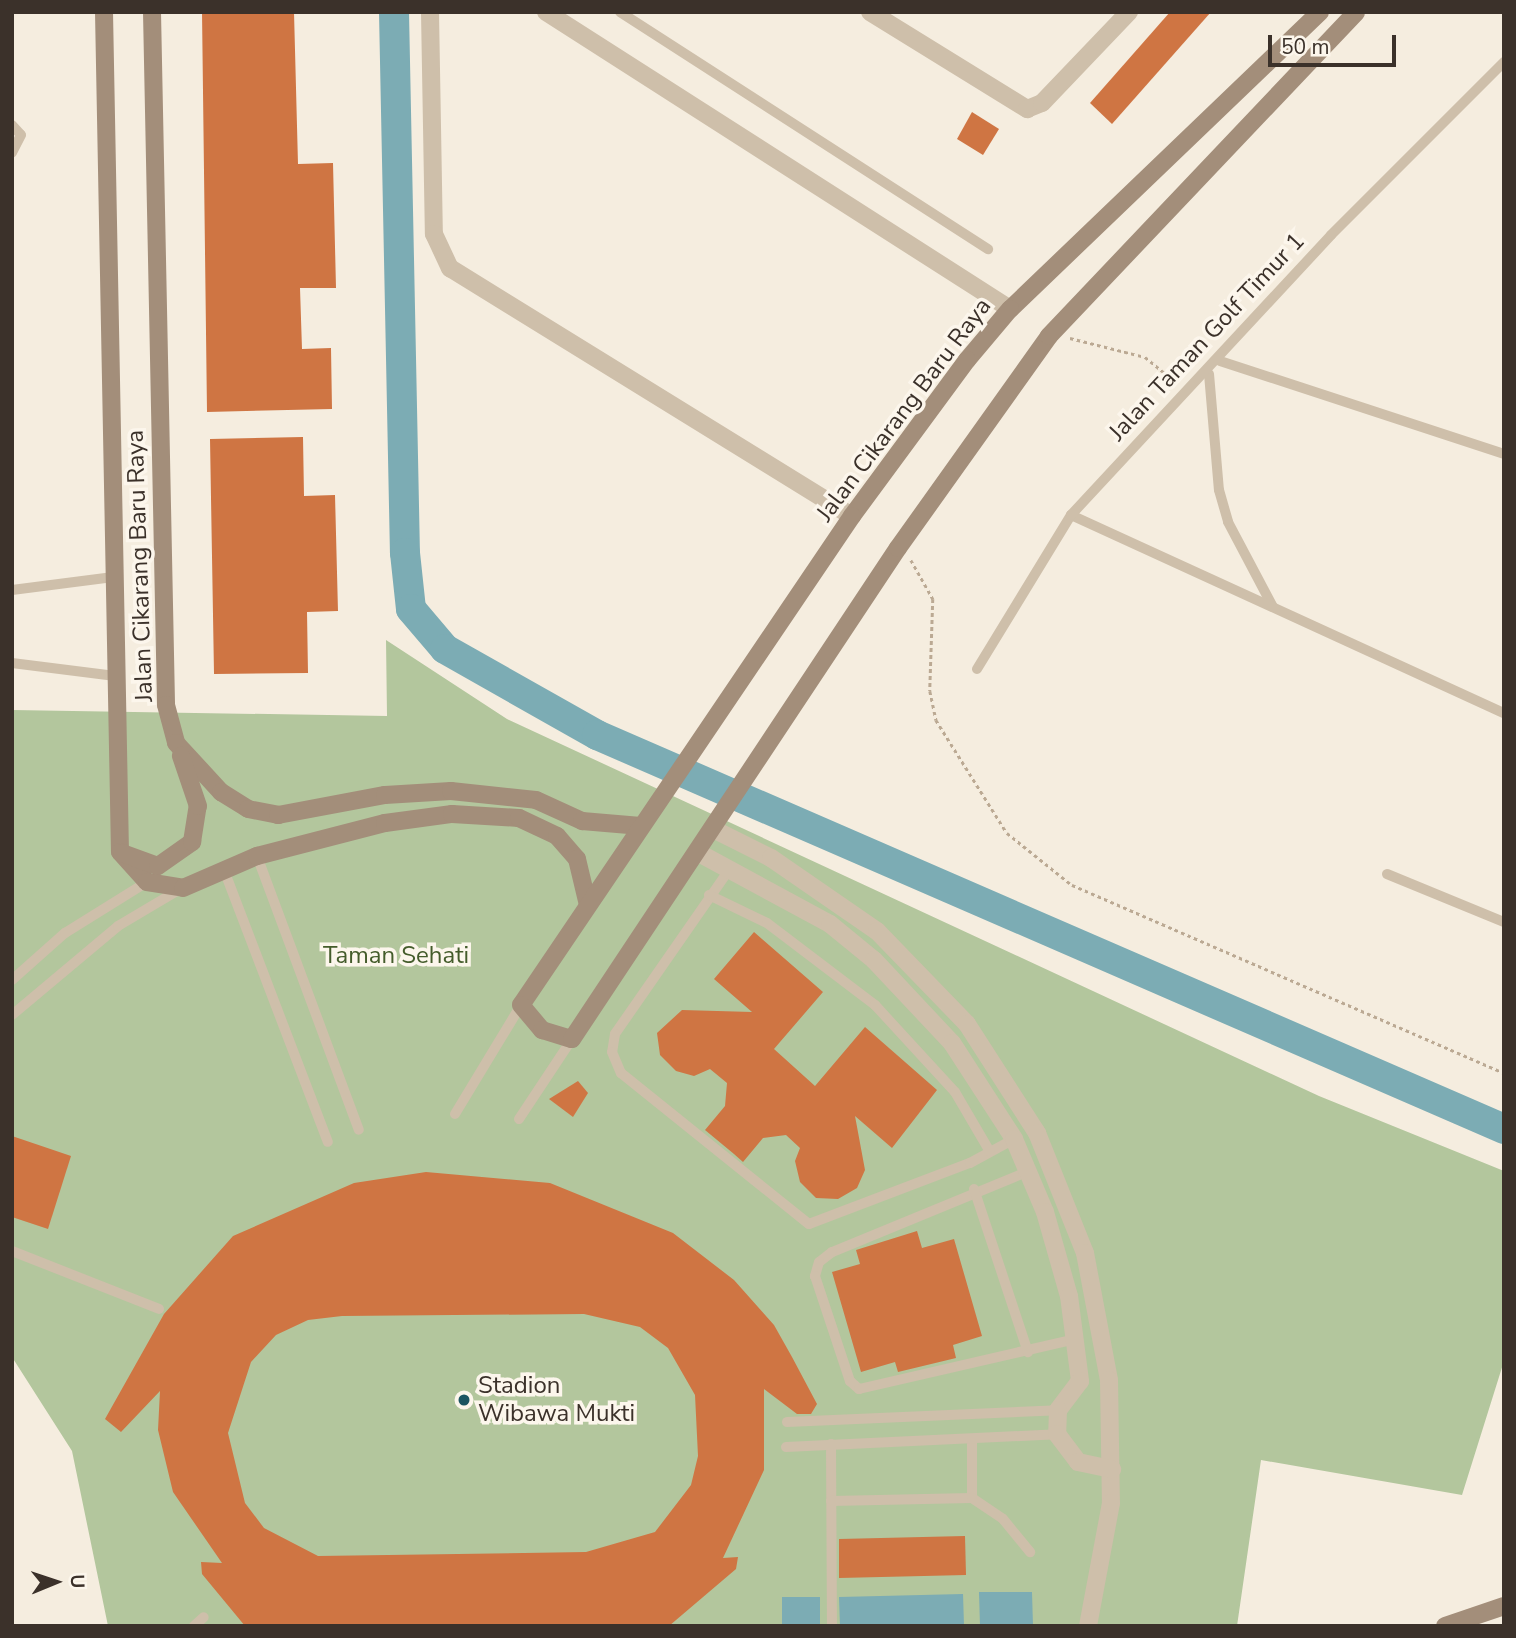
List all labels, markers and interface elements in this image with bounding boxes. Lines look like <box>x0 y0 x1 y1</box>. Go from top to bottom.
scale bar <box>1271 21 1399 65</box>
text: 50 m <box>1281 33 1330 61</box>
street label: Jalan Taman Golf Timur 1 <box>1103 227 1311 447</box>
street label: Jalan Cikarang Baru Raya <box>811 293 997 527</box>
street label: Jalan Cikarang Baru Raya <box>121 430 159 702</box>
park label: Taman Sehati <box>323 942 469 970</box>
place label: Stadion Wibawa Mukti <box>478 1372 635 1428</box>
marker: Stadion Wibawa Mukti <box>456 1392 472 1408</box>
north arrow <box>21 1547 91 1617</box>
text: U <box>64 1574 90 1589</box>

